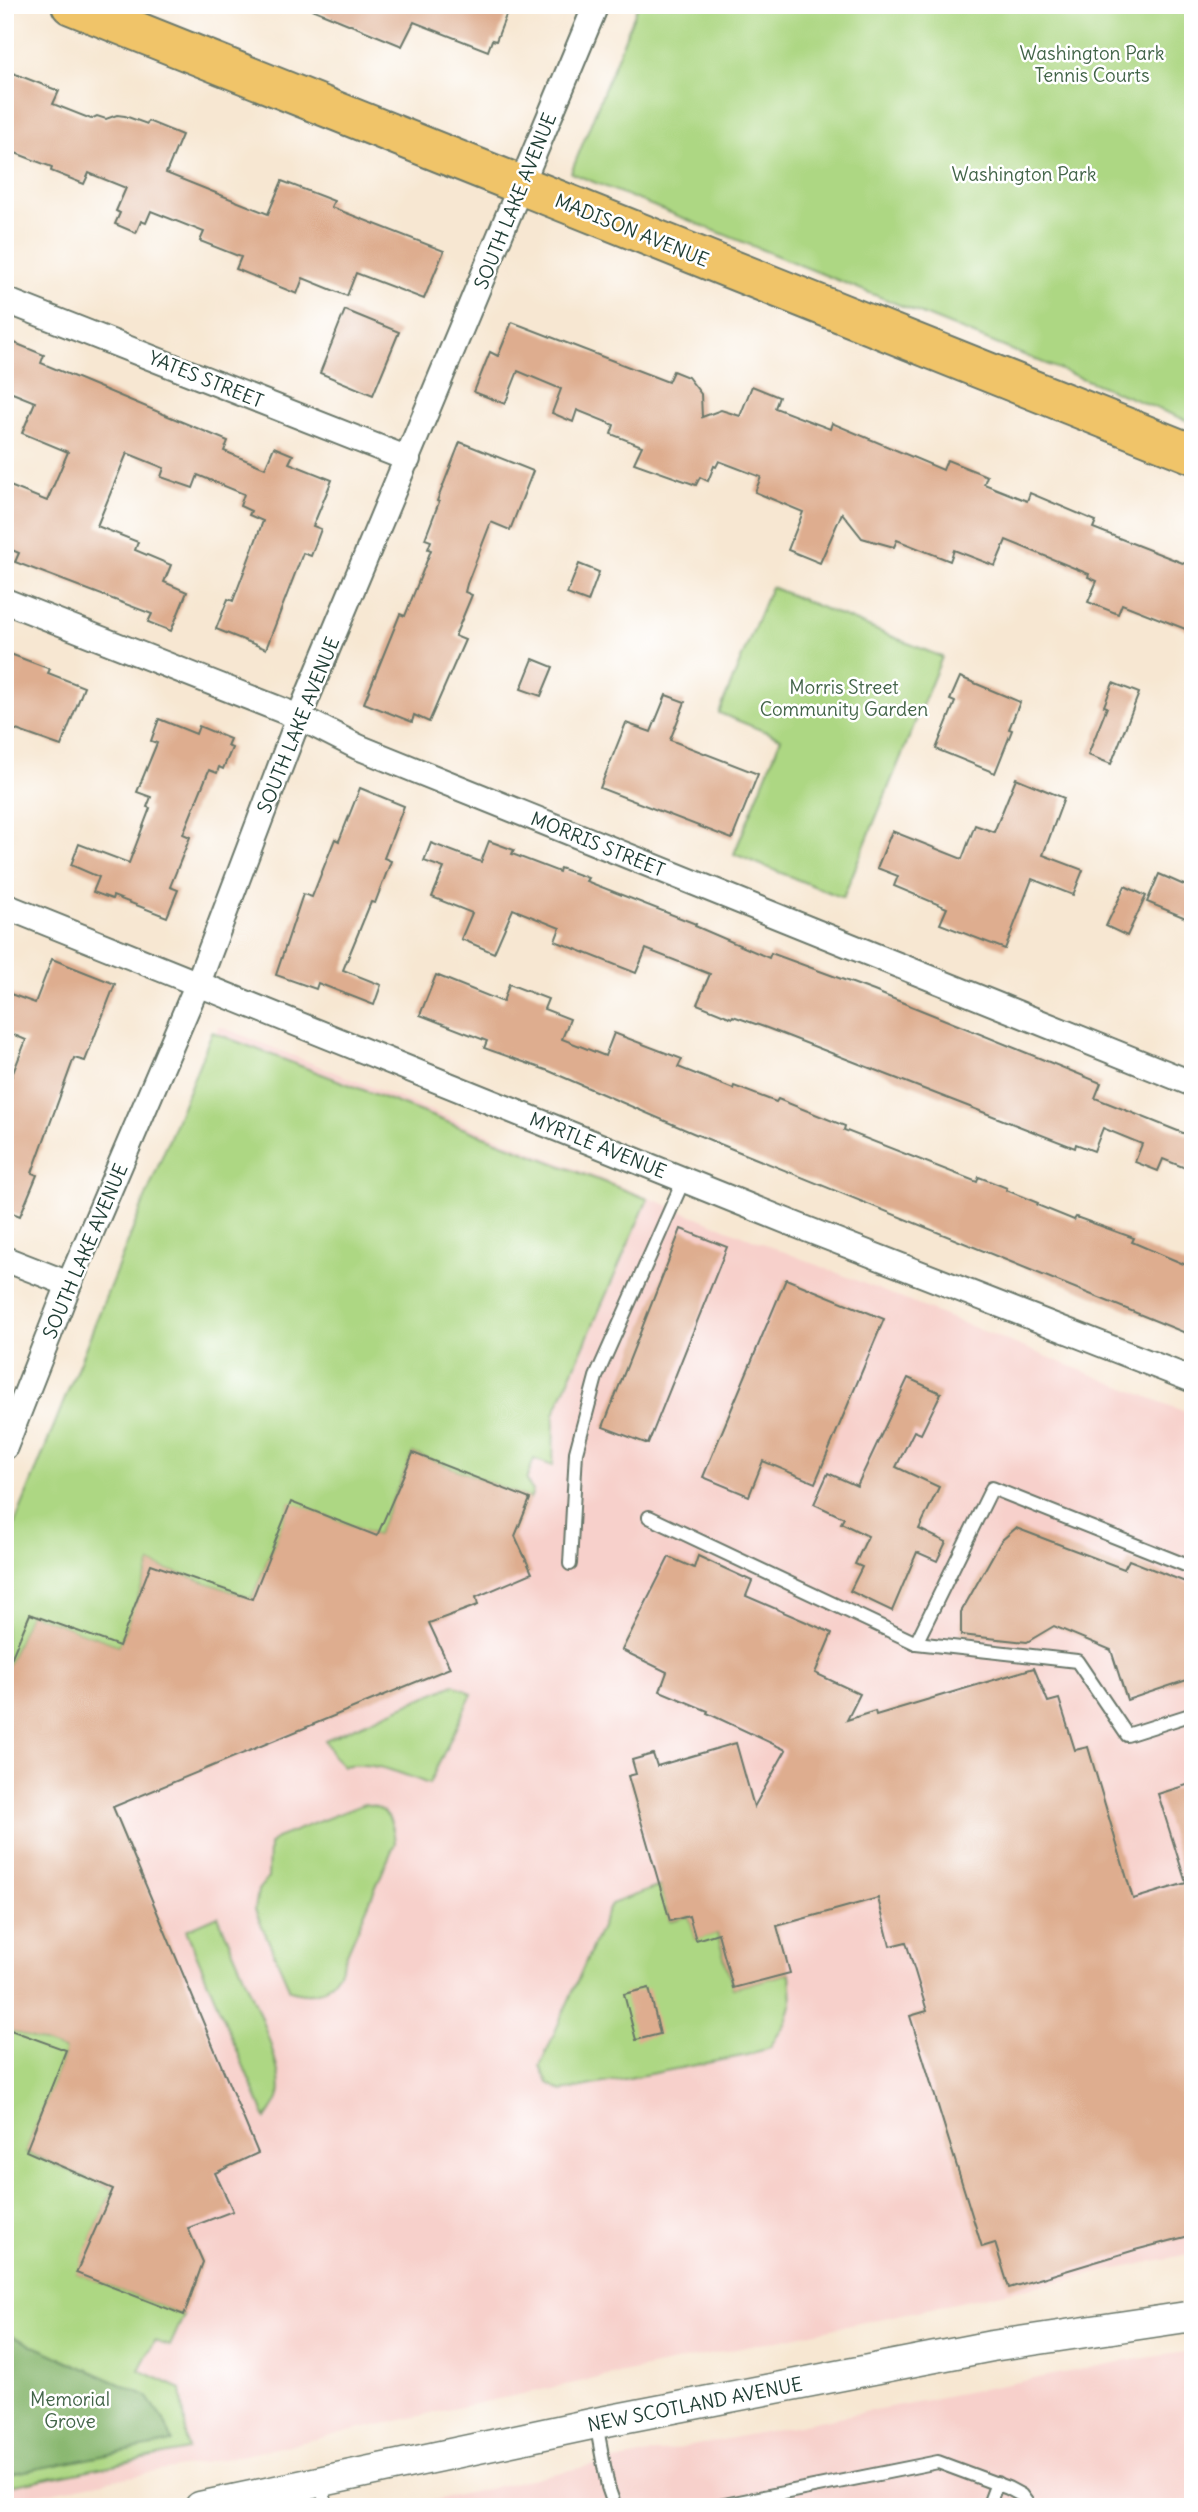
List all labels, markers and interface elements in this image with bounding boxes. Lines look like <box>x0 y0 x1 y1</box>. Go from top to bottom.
park label: Washington Park Tennis Courts <box>1020 41 1165 87</box>
street label: SOUTH LAKE AVENUE <box>469 109 561 293</box>
park label: Washington Park <box>952 162 1097 186</box>
street label: MADISON AVENUE <box>552 188 712 272</box>
street label: YATES STREET <box>145 345 267 413</box>
street label: SOUTH LAKE AVENUE <box>252 633 344 817</box>
park label: Morris Street Community Garden <box>760 675 928 721</box>
street label: MORRIS STREET <box>527 806 669 882</box>
street label: MYRTLE AVENUE <box>526 1107 670 1183</box>
street label: SOUTH LAKE AVENUE <box>37 1160 133 1342</box>
street label: NEW SCOTLAND AVENUE <box>585 2371 805 2437</box>
park label: Memorial Grove <box>30 2387 110 2433</box>

